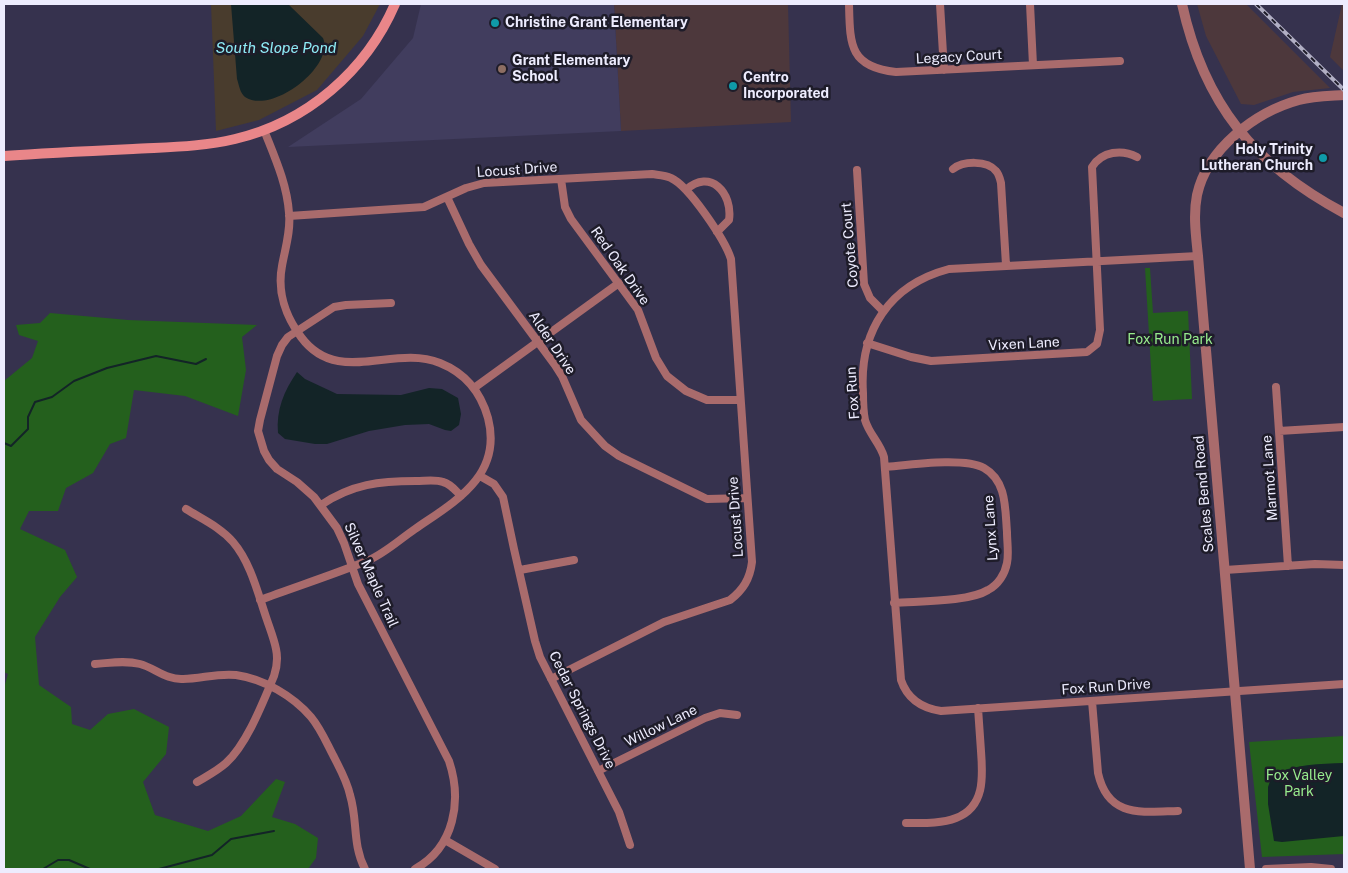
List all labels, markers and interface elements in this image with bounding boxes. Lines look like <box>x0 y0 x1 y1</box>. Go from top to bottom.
place label: Christine Grant Elementary <box>505 15 688 31</box>
marker: Christine Grant Elementary <box>489 17 501 29</box>
water label: South Slope Pond <box>216 39 336 57</box>
street label: Legacy Court <box>915 46 1003 68</box>
place label: Grant Elementary School <box>512 53 630 85</box>
marker: Grant Elementary School <box>496 63 508 75</box>
place label: Centro Incorporated <box>743 70 829 102</box>
marker: Centro Incorporated <box>727 80 739 92</box>
place label: Holy Trinity Lutheran Church <box>1201 142 1313 174</box>
marker: Holy Trinity Lutheran Church <box>1317 152 1329 164</box>
street label: Locust Drive <box>476 159 558 181</box>
street label: Coyote Court <box>838 202 862 288</box>
street label: Red Oak Drive <box>587 224 653 308</box>
street label: Alder Drive <box>525 308 579 378</box>
park label: Fox Run Park <box>1127 332 1213 348</box>
street label: Vixen Lane <box>988 334 1060 354</box>
street label: Fox Run <box>843 366 863 420</box>
street label: Scales Bend Road <box>1191 435 1217 553</box>
street label: Marmot Lane <box>1259 435 1281 521</box>
street label: Locust Drive <box>725 476 747 558</box>
street label: Lynx Lane <box>980 495 1002 561</box>
street label: Silver Maple Trail <box>340 520 402 630</box>
street label: Cedar Springs Drive <box>545 648 619 772</box>
street label: Fox Run Drive <box>1061 676 1151 698</box>
street label: Willow Lane <box>622 701 700 751</box>
park label: Fox Valley Park <box>1266 768 1332 800</box>

